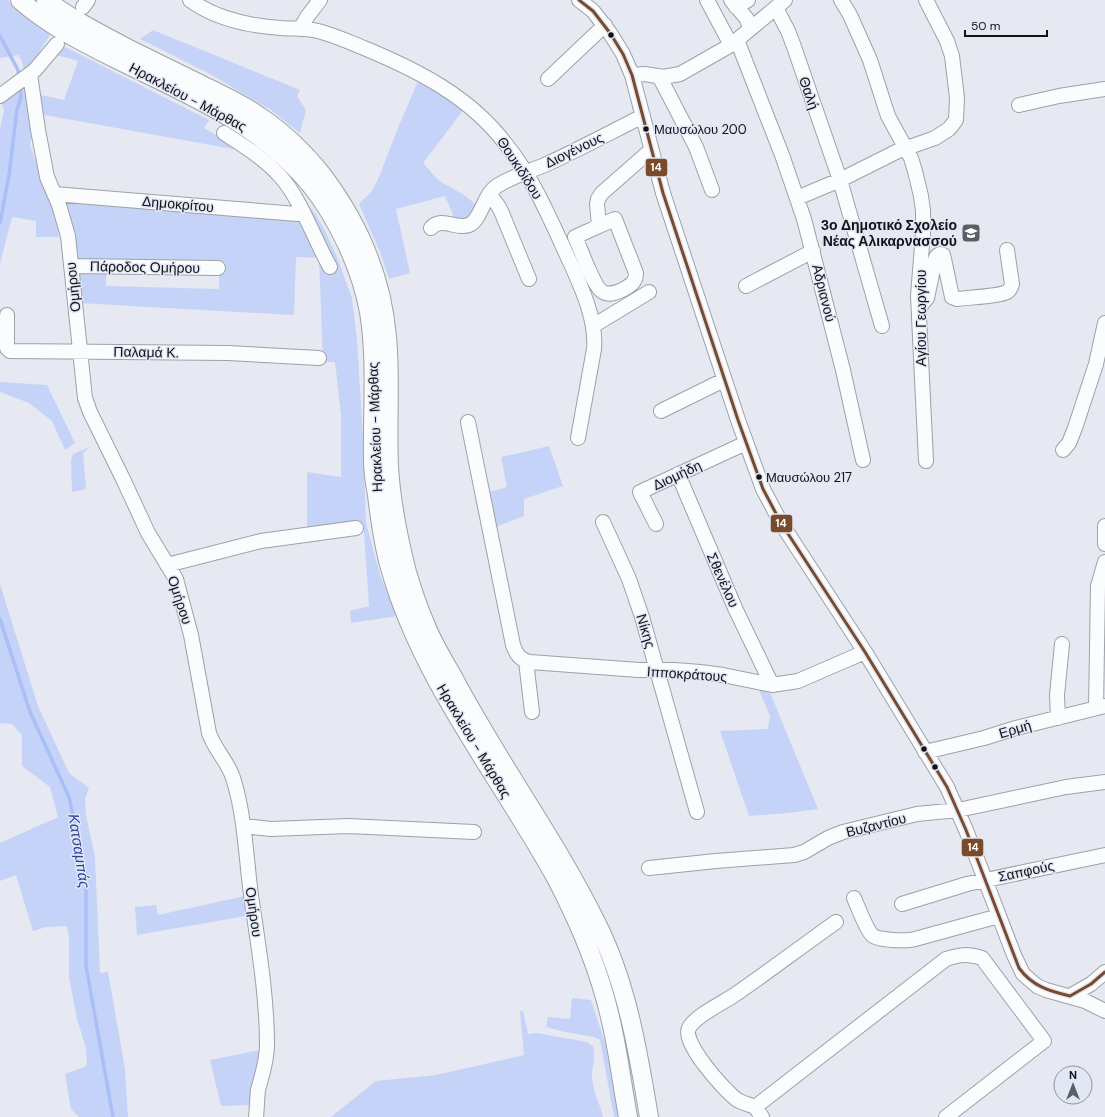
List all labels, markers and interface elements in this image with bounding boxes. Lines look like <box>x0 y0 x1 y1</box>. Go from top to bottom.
scale bar <box>965 12 1047 38</box>
text: 50 m <box>971 18 1000 34</box>
unlabelled marker <box>606 30 616 40</box>
street label: Ηρακλείου - Μάρθας <box>126 58 250 136</box>
street label: Θαλή <box>795 74 823 112</box>
place label: Μαυσώλου 200 <box>654 121 747 138</box>
marker: Μαυσώλου 200 <box>641 124 651 134</box>
street label: Διογένους <box>542 128 606 172</box>
street label: Θουκιδίδου <box>493 133 547 203</box>
line badge: 14 <box>645 158 668 177</box>
text: 14 <box>650 160 662 174</box>
street label: Δημοκρίτου <box>141 192 215 216</box>
place label: 3ο Δημοτικό Σχολείο Νέας Αλικαρνασσού <box>821 216 957 250</box>
school or university icon: 3ο Δημοτικό Σχολείο Νέας Αλικαρνασσού <box>960 222 982 244</box>
street label: Πάροδος Ομήρου <box>90 257 200 277</box>
street label: Ομήρου <box>61 261 85 313</box>
street label: Αδριανού <box>808 262 840 324</box>
street label: Αγίου Γεωργίου <box>912 270 930 366</box>
street label: Παλαμά Κ. <box>113 342 179 362</box>
street label: Ηρακλείου - Μάρθας <box>364 361 386 492</box>
street label: Διομήδη <box>650 456 704 494</box>
place label: Μαυσώλου 217 <box>766 469 852 486</box>
marker: Μαυσώλου 217 <box>754 472 764 482</box>
line badge: 14 <box>770 514 793 533</box>
text: 14 <box>775 516 787 530</box>
street label: Σθενέλου <box>703 550 743 610</box>
street label: Ομήρου <box>164 573 196 627</box>
street label: Νίκης <box>632 612 660 650</box>
street label: Ιπποκράτους <box>646 662 728 686</box>
street label: Ηρακλείου - Μάρθας <box>433 681 515 802</box>
street label: Ερμή <box>997 716 1033 742</box>
unlabelled marker <box>919 744 929 754</box>
unlabelled marker <box>930 762 940 772</box>
street label: Βυζαντίου <box>844 809 908 841</box>
water label: Κατσαμπάς <box>63 812 95 890</box>
line badge: 14 <box>961 838 984 857</box>
text: 14 <box>967 840 979 854</box>
street label: Σαπφούς <box>996 856 1056 886</box>
street label: Ομήρου <box>242 886 266 938</box>
north arrow <box>1053 1065 1093 1105</box>
text: N <box>1069 1068 1077 1082</box>

